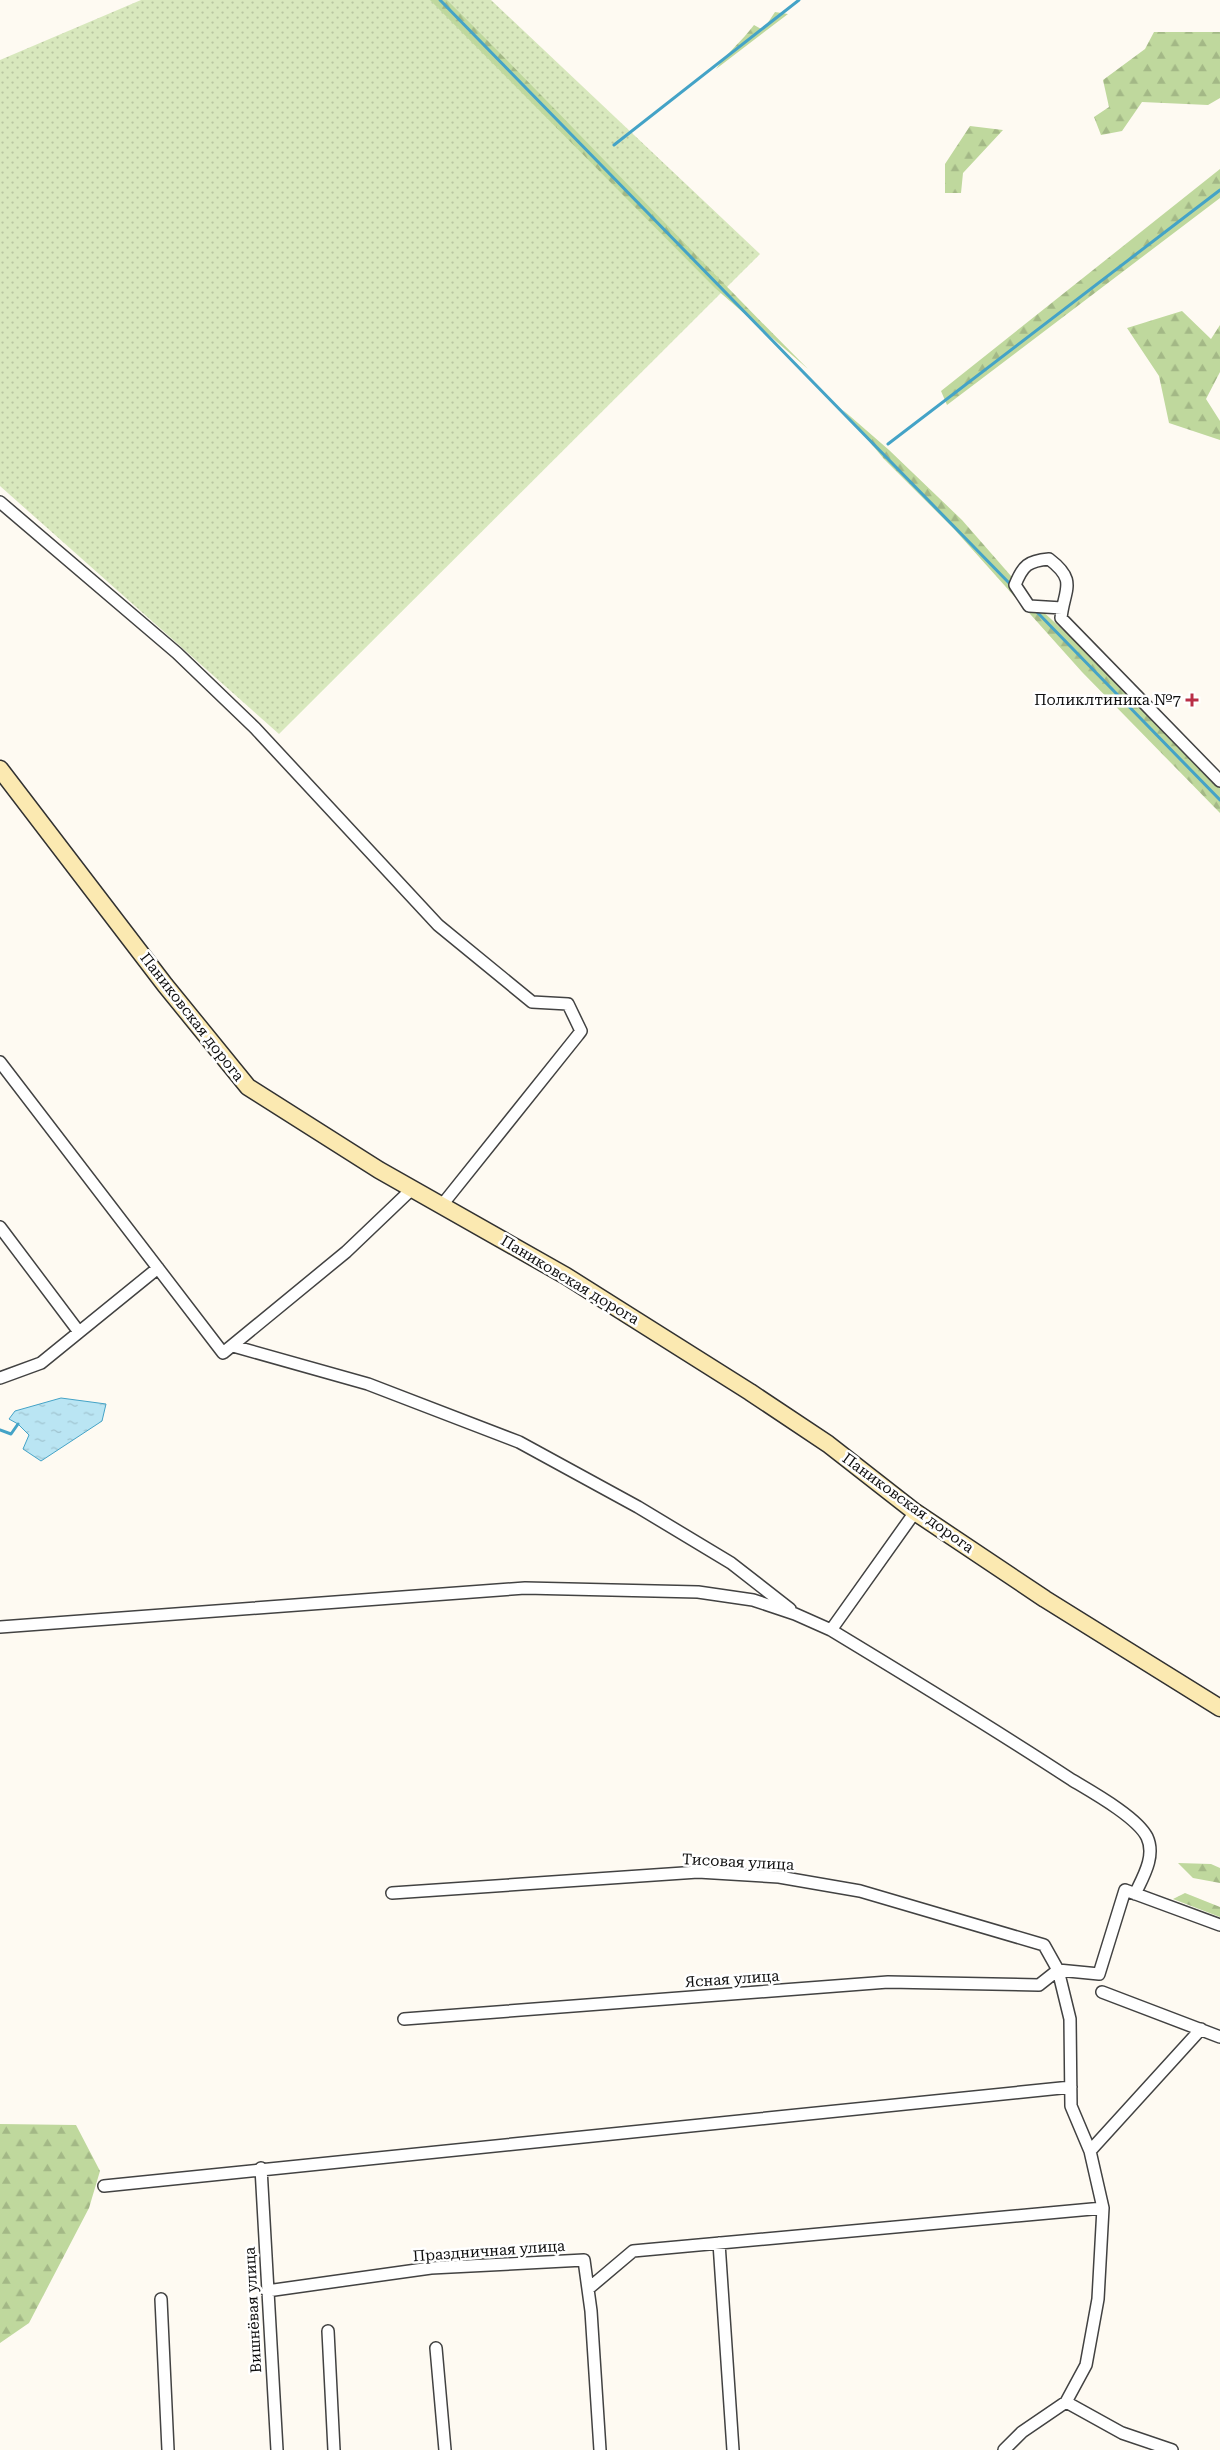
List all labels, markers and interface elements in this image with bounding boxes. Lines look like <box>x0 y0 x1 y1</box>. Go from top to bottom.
place label: Поликлтиника №7 <box>1034 691 1181 709</box>
marker: Поликлтиника №7 <box>1185 693 1199 707</box>
street label: Паниковская дорога <box>136 949 248 1085</box>
street label: Паниковская дорога <box>498 1232 642 1328</box>
street label: Паниковская дорога <box>839 1449 977 1557</box>
street label: Тисовая улица <box>681 1850 795 1874</box>
street label: Ясная улица <box>684 1967 780 1991</box>
street label: Праздничная улица <box>412 2237 566 2265</box>
street label: Вишнёвая улица <box>241 2246 265 2374</box>

